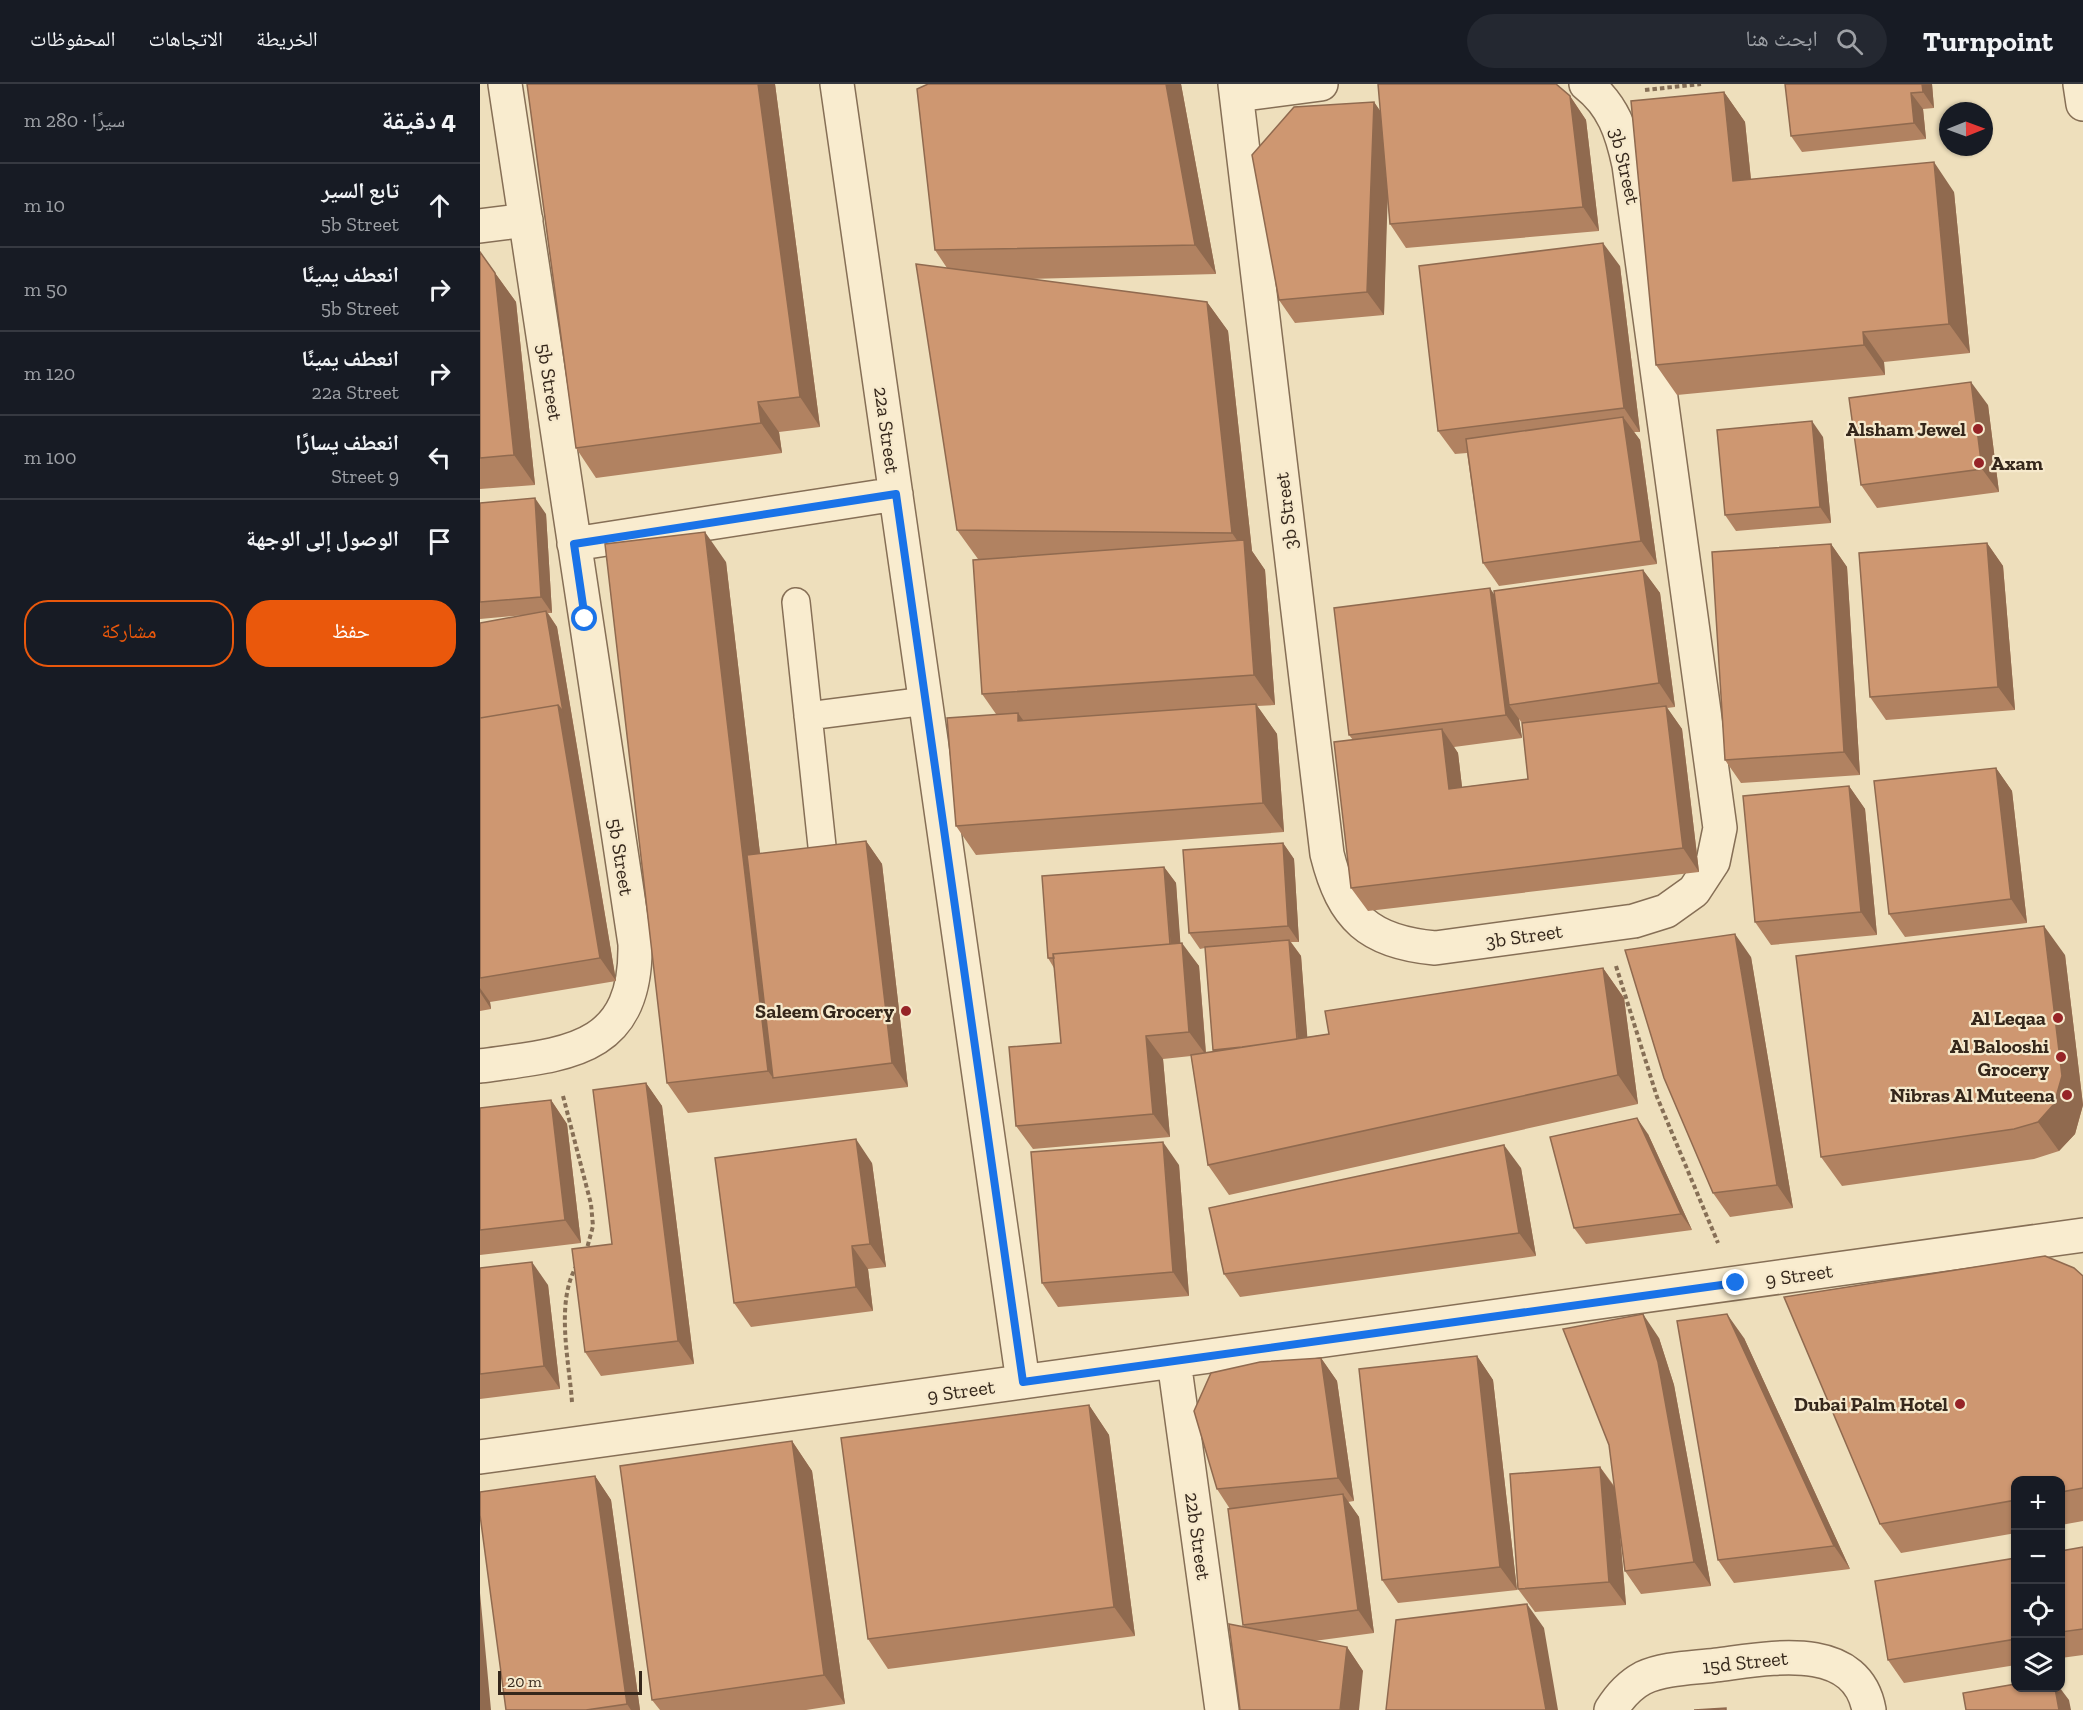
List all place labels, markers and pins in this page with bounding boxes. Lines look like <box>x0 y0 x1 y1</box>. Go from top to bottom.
place label: Alsham Jewel <box>1846 417 1966 441</box>
marker: Alsham Jewel <box>1971 422 1985 436</box>
place label: Axam <box>1991 451 2044 475</box>
marker: Axam <box>1972 456 1986 470</box>
place label: Saleem Grocery <box>755 999 894 1023</box>
marker: Saleem Grocery <box>899 1004 913 1018</box>
place label: Al Leqaa <box>1971 1006 2046 1030</box>
marker: Al Leqaa <box>2051 1011 2065 1025</box>
place label: Al Balooshi Grocery <box>1950 1034 2049 1081</box>
marker: Al Balooshi Grocery <box>2054 1050 2068 1064</box>
place label: Nibras Al Muteena <box>1890 1083 2055 1107</box>
marker: Nibras Al Muteena <box>2060 1088 2074 1102</box>
place label: Dubai Palm Hotel <box>1794 1392 1948 1416</box>
marker: Dubai Palm Hotel <box>1953 1397 1967 1411</box>

